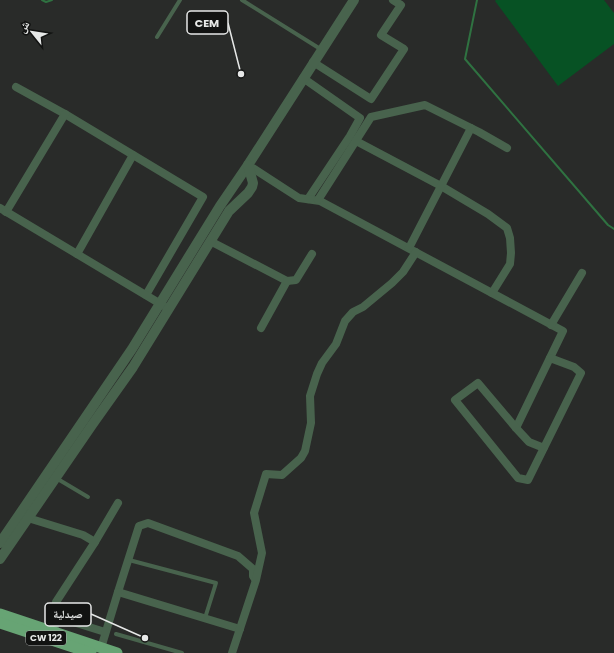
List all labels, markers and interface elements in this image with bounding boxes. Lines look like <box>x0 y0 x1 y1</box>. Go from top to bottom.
callout: CEM <box>187 11 228 34</box>
north arrow <box>12 12 52 52</box>
text: CEM <box>195 15 219 31</box>
text: ش <box>13 18 33 36</box>
callout: صيدلية <box>45 603 91 626</box>
text: صيدلية <box>53 606 83 622</box>
road number: CW 122 <box>26 631 66 645</box>

